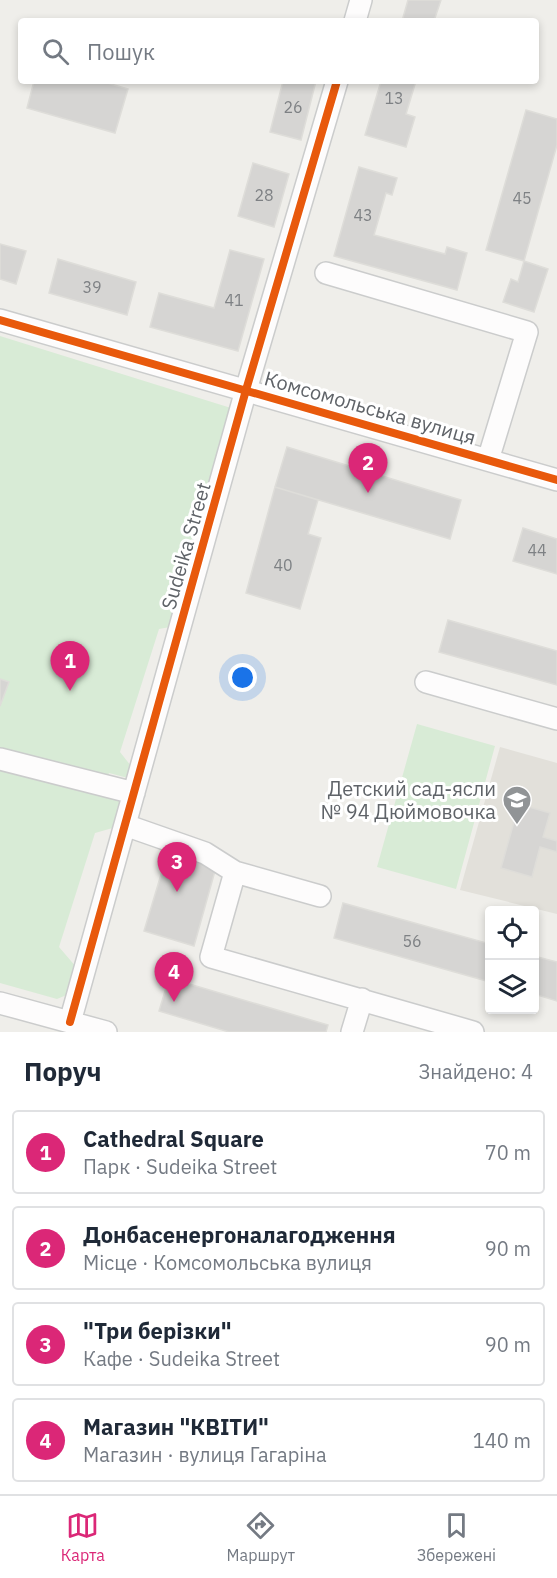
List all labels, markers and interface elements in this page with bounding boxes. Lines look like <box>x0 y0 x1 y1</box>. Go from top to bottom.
search box <box>18 18 539 84</box>
icon: search <box>39 35 72 68</box>
text: Пошук <box>87 37 155 66</box>
house number: 13 <box>384 88 404 108</box>
house number: 26 <box>283 97 303 117</box>
house number: 28 <box>254 185 274 205</box>
house number: 45 <box>512 188 532 208</box>
house number: 43 <box>353 205 373 225</box>
house number: 39 <box>82 277 102 297</box>
house number: 41 <box>224 290 244 310</box>
street label: Комсомольська вулиця <box>261 364 479 451</box>
pin: 2 <box>348 444 388 493</box>
street label: Sudeika Street <box>154 479 217 613</box>
house number: 44 <box>527 540 547 560</box>
house number: 40 <box>273 555 293 575</box>
pin: 1 <box>50 642 90 691</box>
your location <box>228 663 257 692</box>
place label: Детский сад-ясли № 94 Дюймовочка <box>320 775 496 825</box>
school or university icon: Детский сад-ясли № 94 Дюймовочка <box>501 784 533 826</box>
pin: 3 <box>158 842 196 892</box>
map controls <box>485 906 539 1014</box>
button: locate <box>485 906 539 960</box>
house number: 56 <box>402 931 422 951</box>
pin: 4 <box>154 952 194 1002</box>
button: layers <box>485 960 539 1014</box>
text: Поруч <box>24 1054 102 1088</box>
text: Знайдено: 4 <box>419 1058 533 1085</box>
text: Cathedral Square <box>83 1124 264 1153</box>
text: 1 <box>40 1139 52 1166</box>
text: 70 m <box>485 1139 531 1166</box>
text: Парк · Sudeika Street <box>83 1153 277 1180</box>
text: Донбасенергоналагодження <box>83 1220 396 1249</box>
text: 2 <box>40 1235 52 1262</box>
text: 90 m <box>485 1235 531 1262</box>
text: Місце · Комсомольська вулиця <box>83 1249 372 1276</box>
text: "Три берізки" <box>83 1316 232 1345</box>
text: 3 <box>40 1331 52 1358</box>
text: 90 m <box>485 1331 531 1358</box>
text: Кафе · Sudeika Street <box>83 1345 280 1372</box>
text: Магазин "КВІТИ" <box>83 1412 269 1441</box>
text: 4 <box>40 1427 52 1454</box>
text: 140 m <box>473 1427 531 1454</box>
text: Магазин · вулиця Гагаріна <box>83 1441 327 1468</box>
tab: Карта <box>61 1509 105 1565</box>
tab: Маршрут <box>227 1509 295 1565</box>
tab: Збережені <box>417 1509 496 1565</box>

